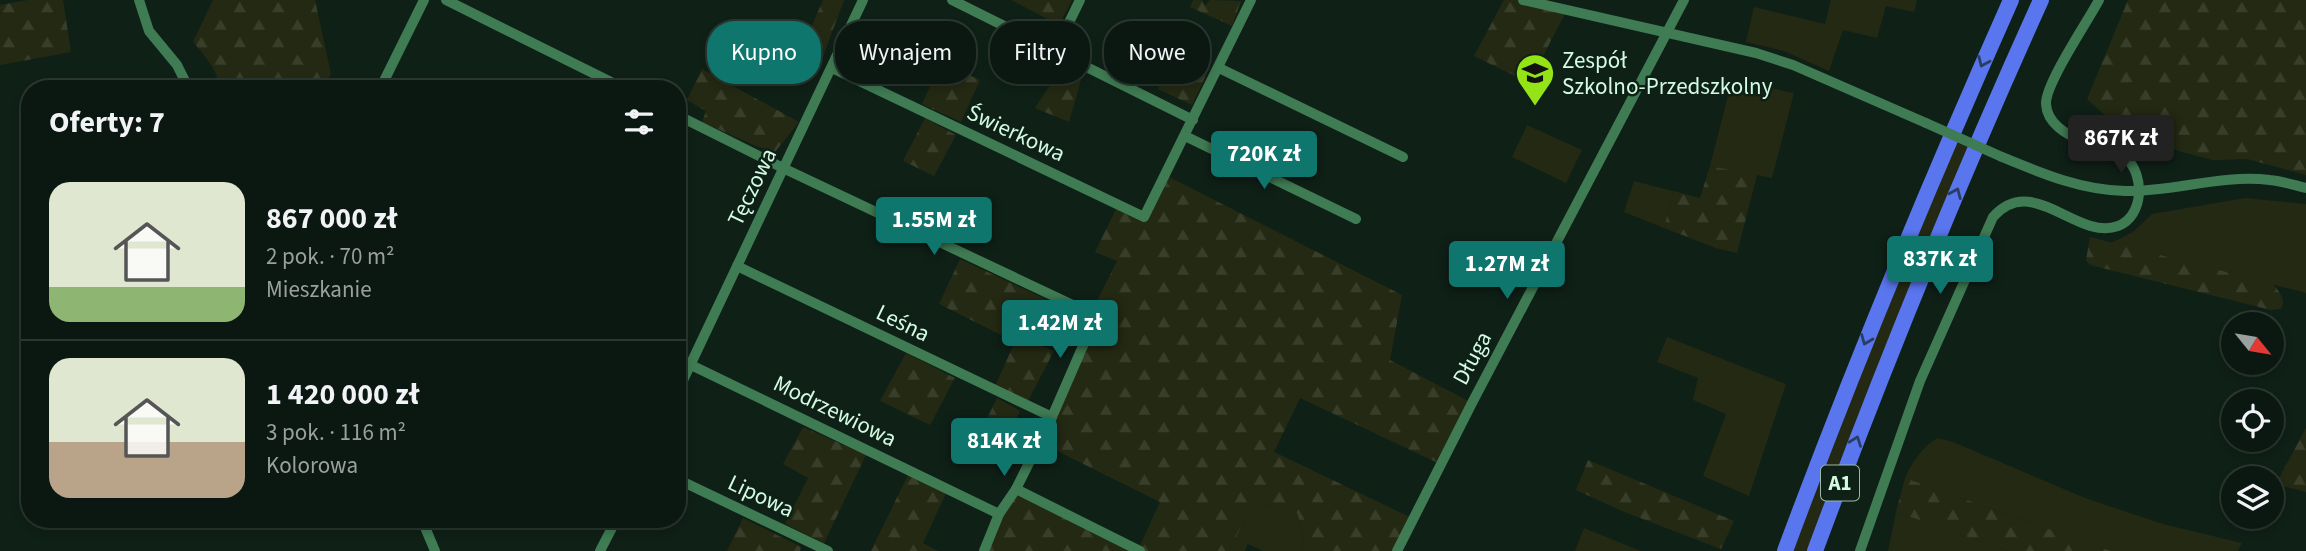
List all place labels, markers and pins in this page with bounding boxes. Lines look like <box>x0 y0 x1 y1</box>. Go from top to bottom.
place label: Zespół Szkolno-Przedszkolny <box>1562 44 1773 103</box>
school or university icon: Zespół Szkolno-Przedszkolny <box>1514 52 1556 107</box>
pin: 867K zł <box>2056 116 2186 175</box>
pin: 720K zł <box>1199 132 1329 191</box>
pin: 1.55M zł <box>862 198 1006 257</box>
pin: 837K zł <box>1875 236 2005 296</box>
pin: 1.27M zł <box>1435 242 1579 301</box>
pin: 1.42M zł <box>988 300 1132 360</box>
pin: 814K zł <box>939 419 1069 478</box>

